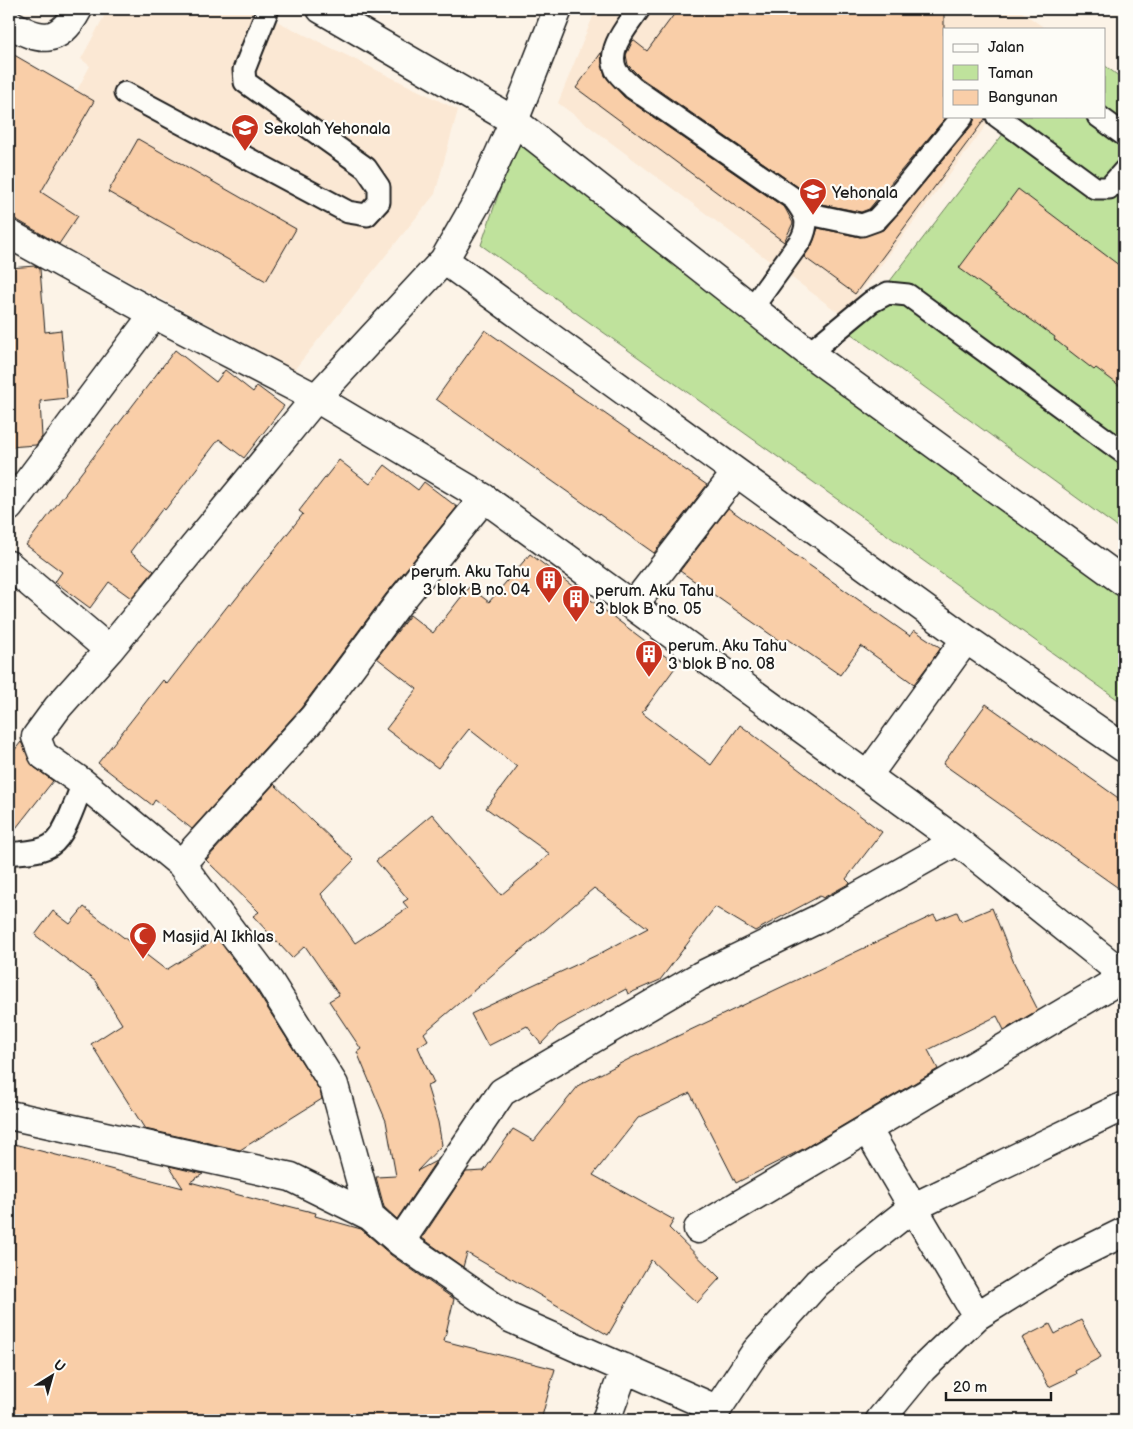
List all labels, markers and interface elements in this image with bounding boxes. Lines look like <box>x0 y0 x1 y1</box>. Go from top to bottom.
legend <box>943 28 1106 118</box>
text: Jalan <box>988 38 1024 57</box>
text: Taman <box>988 64 1033 83</box>
text: Bangunan <box>988 88 1058 107</box>
school or university icon: Sekolah Yehonala <box>230 113 260 152</box>
place label: Sekolah Yehonala <box>264 120 390 139</box>
school or university icon: Yehonala <box>798 177 828 216</box>
place label: Yehonala <box>831 184 898 203</box>
place label: perum. Aku Tahu 3 blok B no. 04 <box>411 563 530 600</box>
building icon: perum. Aku Tahu 3 blok B no. 04 <box>534 565 564 604</box>
place label: perum. Aku Tahu 3 blok B no. 05 <box>595 582 714 619</box>
building icon: perum. Aku Tahu 3 blok B no. 05 <box>561 584 591 623</box>
place label: perum. Aku Tahu 3 blok B no. 08 <box>668 637 787 674</box>
building icon: perum. Aku Tahu 3 blok B no. 08 <box>634 639 664 678</box>
mosque icon: Masjid Al Ikhlas <box>128 921 158 960</box>
place label: Masjid Al Ikhlas <box>162 928 274 947</box>
north arrow <box>28 1352 78 1402</box>
text: U <box>50 1356 69 1376</box>
scale bar <box>946 1369 1050 1401</box>
text: 20 m <box>953 1378 987 1397</box>

